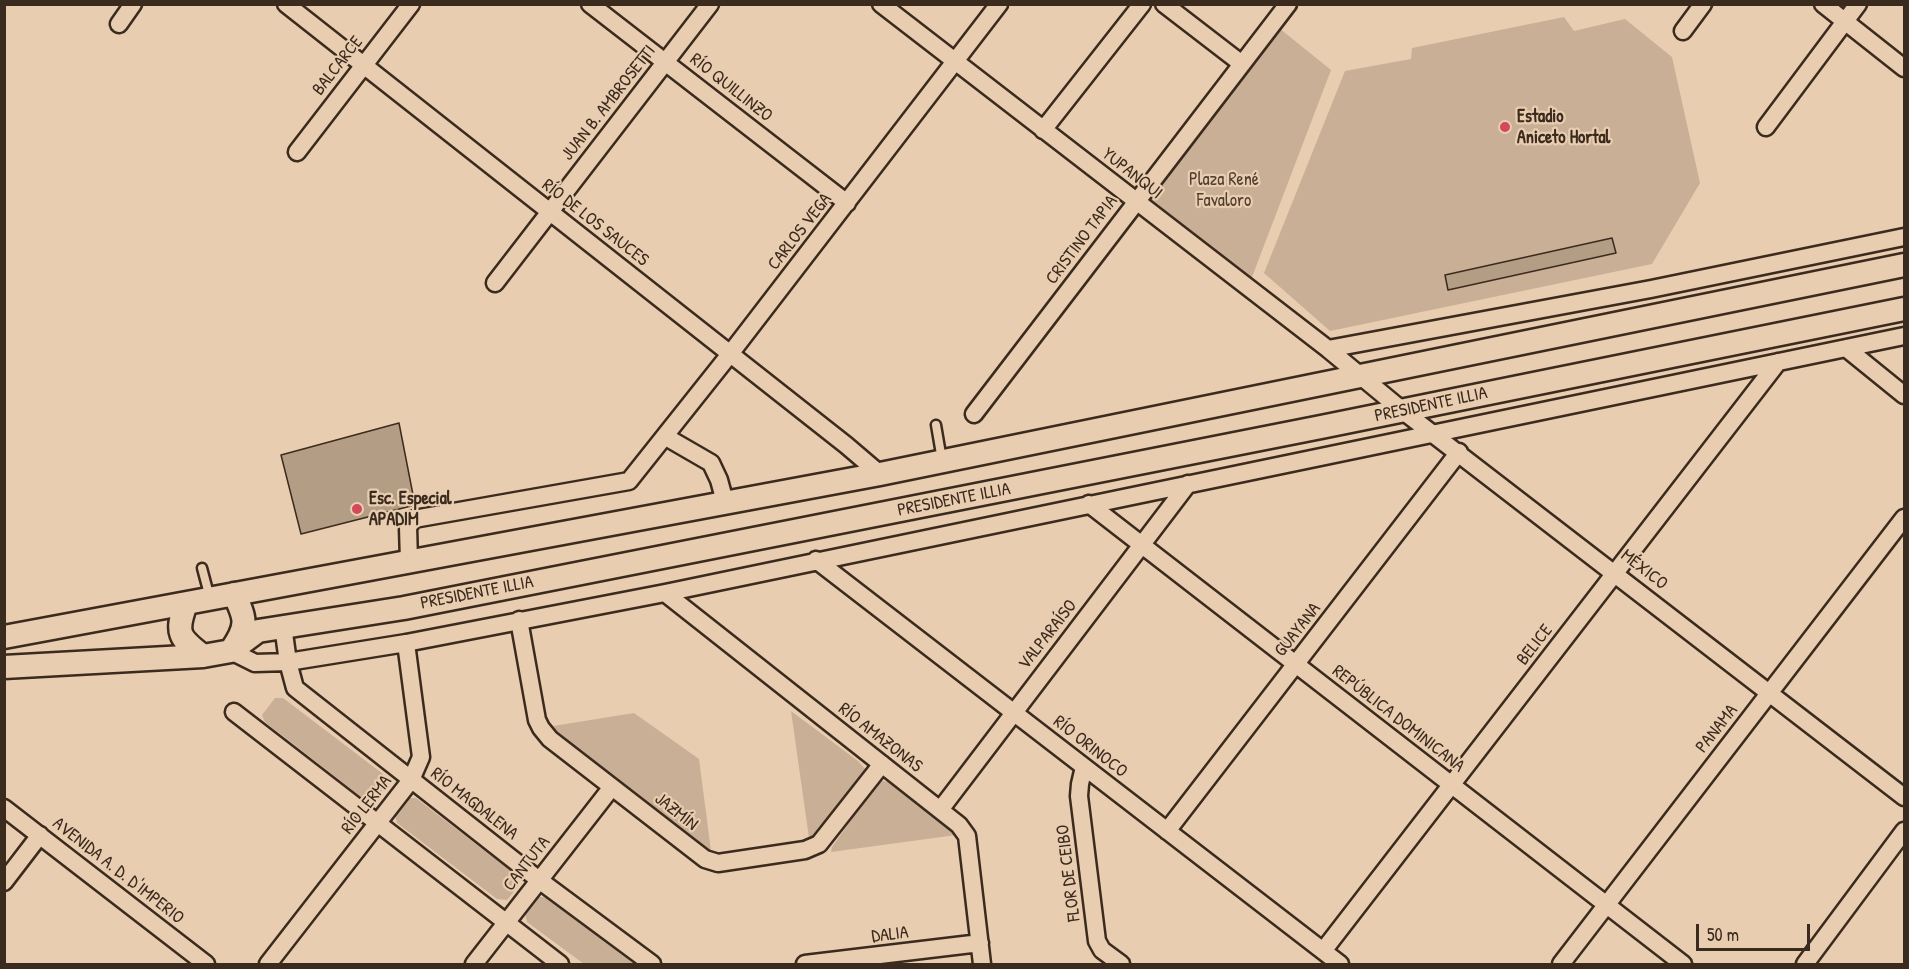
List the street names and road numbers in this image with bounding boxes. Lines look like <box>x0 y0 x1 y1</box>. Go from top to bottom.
street label: BALCARCE <box>308 32 368 100</box>
street label: JUAN B. AMBROSETTI <box>557 41 661 165</box>
street label: RÍO QUILLINZO <box>685 49 777 127</box>
street label: YUPANQUI <box>1097 144 1167 204</box>
street label: RÍO DE LOS SAUCES <box>537 175 653 271</box>
street label: CARLOS VEGA <box>763 189 837 275</box>
street label: CRISTINO TAPIA <box>1042 191 1122 289</box>
street label: PRESIDENTE ILLIA <box>1373 383 1489 427</box>
street label: PRESIDENTE ILLIA <box>896 478 1012 522</box>
street label: MÉXICO <box>1616 545 1672 595</box>
street label: PRESIDENTE ILLIA <box>419 571 535 615</box>
street label: VALPARAÍSO <box>1014 596 1082 674</box>
street label: GUAYANA <box>1270 599 1326 661</box>
street label: BELICE <box>1512 620 1558 670</box>
street label: REPÚBLICA DOMINICANA <box>1328 661 1468 777</box>
street label: RÍO AMAZONAS <box>834 699 926 777</box>
street label: PANAMA <box>1691 701 1743 757</box>
street label: RÍO ORINOCO <box>1049 711 1131 783</box>
street label: RÍO MAGDALENA <box>426 763 522 845</box>
street label: RÍO LERMA <box>337 771 397 839</box>
street label: JAZMÍN <box>650 788 702 836</box>
street label: AVENIDA A. D. D'IMPERIO <box>48 813 188 929</box>
street label: FLOR DE CEIBO <box>1052 823 1086 923</box>
street label: CANTUTA <box>499 832 555 896</box>
street label: DALIA <box>870 922 910 948</box>

